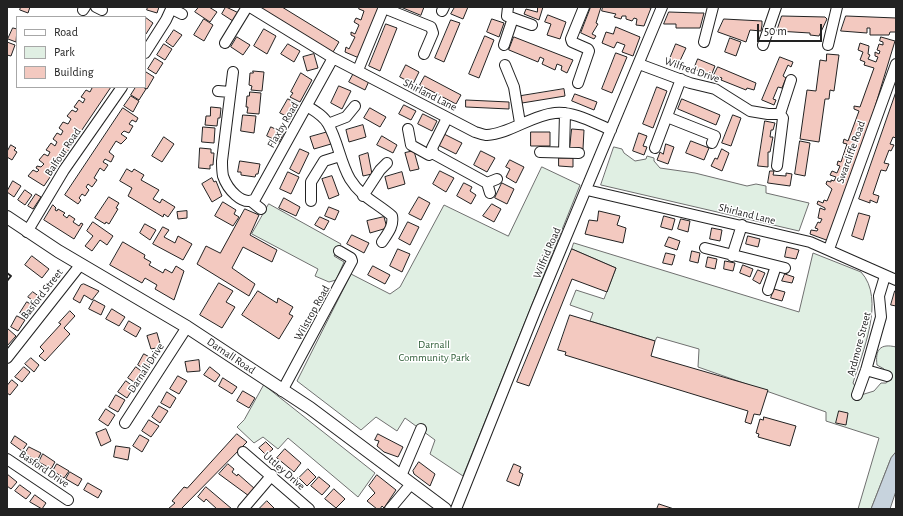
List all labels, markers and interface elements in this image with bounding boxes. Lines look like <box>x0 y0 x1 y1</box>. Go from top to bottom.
legend <box>16 16 146 88</box>
scale bar <box>759 16 824 42</box>
text: 50 m <box>764 25 787 37</box>
text: Road <box>54 26 78 38</box>
text: Park <box>54 46 75 58</box>
street label: Wilfred Drive <box>663 54 721 86</box>
text: Building <box>54 66 94 78</box>
street label: Shirland Lane <box>401 76 459 114</box>
street label: Flaxby Road <box>264 100 302 150</box>
street label: Swarcliffe Road <box>834 119 868 185</box>
street label: Balfour Road <box>42 126 84 178</box>
street label: Shirland Lane <box>717 201 777 227</box>
street label: Wilfrid Road <box>530 226 564 280</box>
street label: Basford Street <box>18 266 66 322</box>
street label: Wilstrop Road <box>291 283 333 343</box>
street label: Ardmore Street <box>844 310 874 378</box>
street label: Darnall Road <box>204 335 258 377</box>
park label: Darnall Community Park <box>398 338 470 364</box>
street label: Darnall Drive <box>125 341 167 395</box>
street label: Basford Drive <box>17 447 71 491</box>
street label: Uttley Drive <box>260 449 308 493</box>

